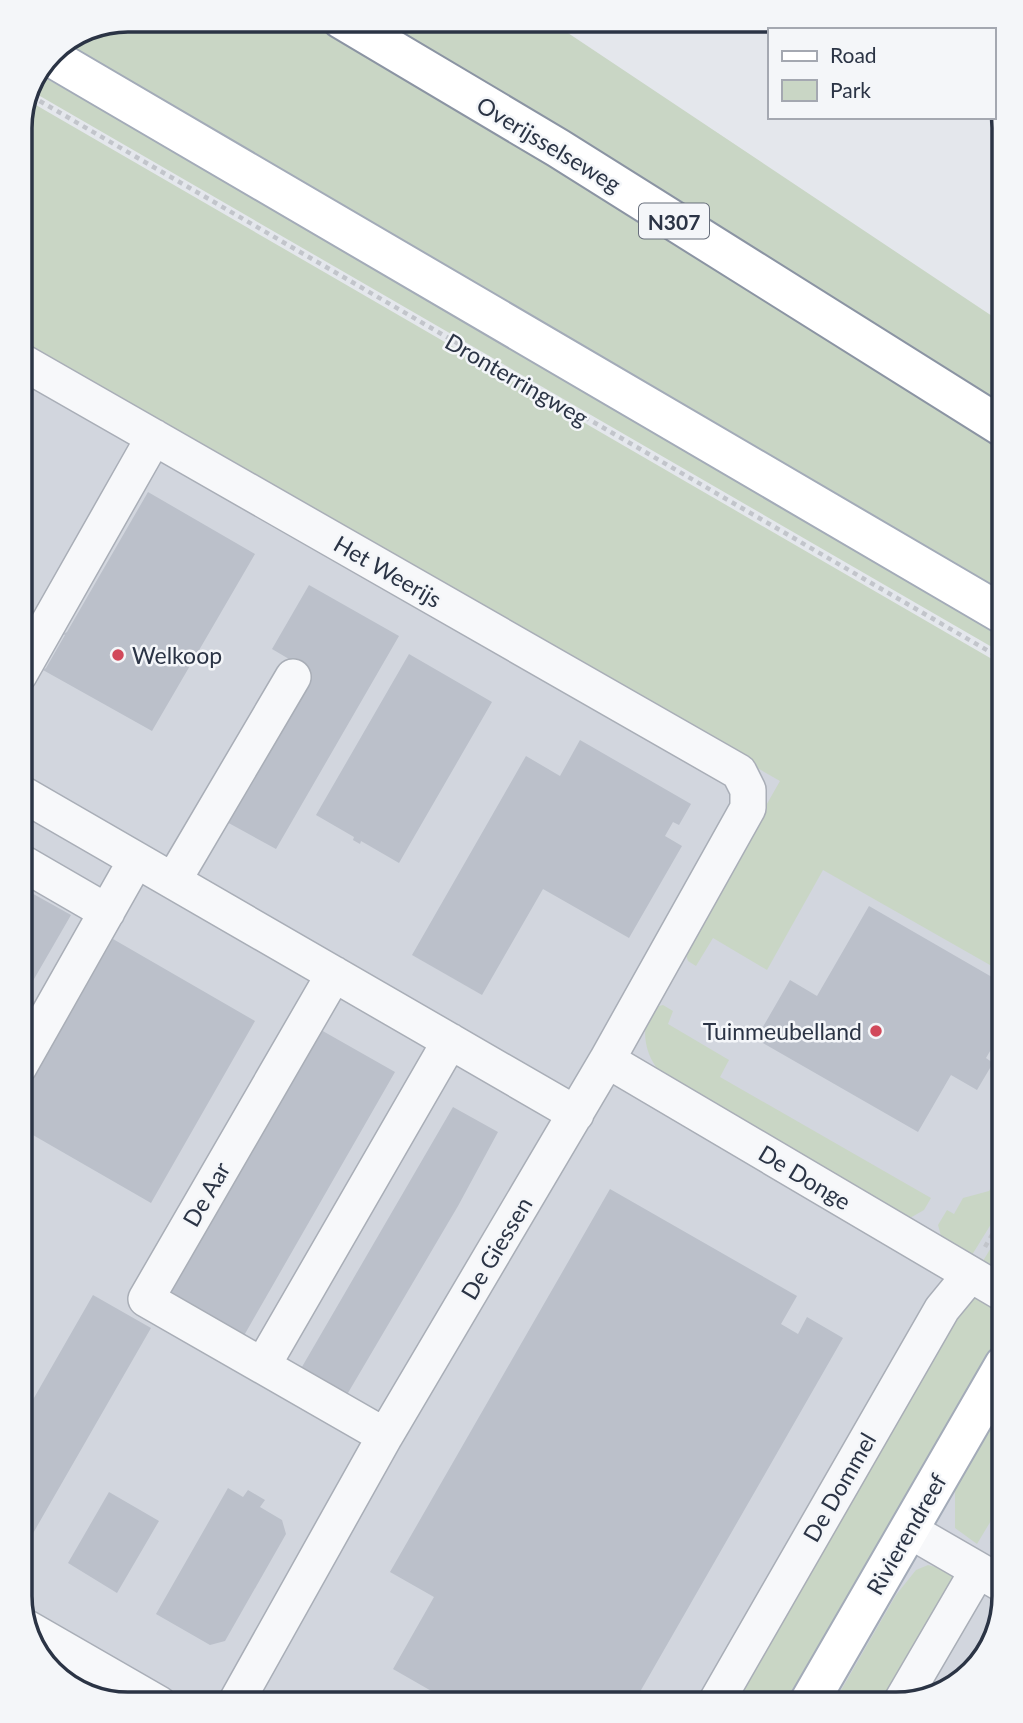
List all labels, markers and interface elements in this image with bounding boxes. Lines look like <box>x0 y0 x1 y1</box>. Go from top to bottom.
legend <box>768 28 995 119</box>
text: Road <box>830 42 877 67</box>
text: Park <box>830 77 871 102</box>
street label: Overijsselseweg <box>472 90 626 198</box>
road number: N307 <box>639 204 709 238</box>
street label: Dronterringweg <box>441 327 593 431</box>
street label: Het Weerijs <box>329 529 447 613</box>
place label: Welkoop <box>132 641 222 669</box>
marker: Welkoop <box>110 647 126 663</box>
place label: Tuinmeubelland <box>703 1017 862 1045</box>
marker: Tuinmeubelland <box>868 1023 884 1039</box>
street label: De Donge <box>754 1139 856 1215</box>
street label: De Aar <box>176 1156 236 1231</box>
street label: De Giessen <box>454 1192 538 1304</box>
street label: De Dommel <box>797 1428 881 1546</box>
street label: Rivierendreef <box>860 1468 952 1600</box>

